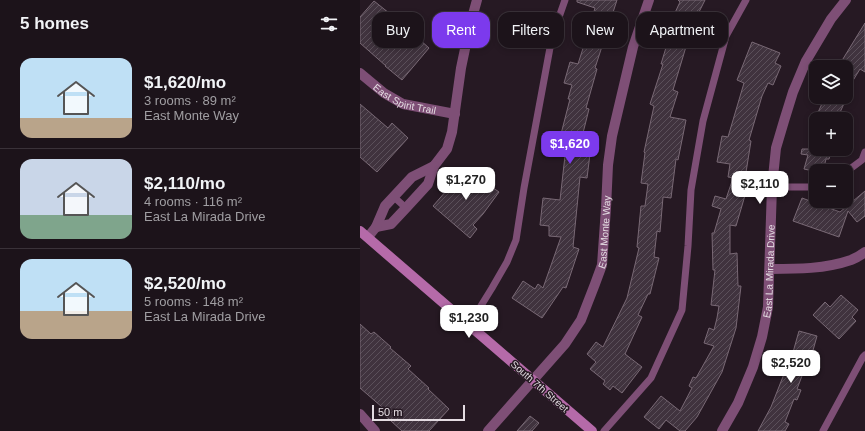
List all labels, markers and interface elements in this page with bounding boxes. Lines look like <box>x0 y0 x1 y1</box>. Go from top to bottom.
chip: Buy <box>372 12 424 48</box>
chip: Rent <box>432 12 490 48</box>
chip: Filters <box>498 12 564 48</box>
chip: New <box>572 12 628 48</box>
chip: Apartment <box>636 12 728 48</box>
icon: filters <box>318 13 340 35</box>
text: 5 homes <box>20 14 89 33</box>
map controls <box>809 60 853 208</box>
button: layers <box>809 60 853 104</box>
text: $1,620/mo <box>144 73 226 92</box>
icon: home <box>52 74 100 122</box>
street label: East Spirit Trail <box>371 82 437 116</box>
text: 3 rooms · 89 m² <box>144 93 236 108</box>
text: East Monte Way <box>144 108 239 123</box>
button: + <box>809 112 853 156</box>
pin: $1,620 <box>537 131 603 165</box>
text: $1,620 <box>550 136 590 151</box>
button: − <box>809 164 853 208</box>
pin: $1,270 <box>433 167 499 201</box>
pin: $2,110 <box>727 171 793 205</box>
text: $1,270 <box>446 172 486 187</box>
text: $2,110/mo <box>144 174 225 193</box>
icon: home <box>52 175 100 223</box>
text: $2,110 <box>740 176 780 191</box>
text: 4 rooms · 116 m² <box>144 194 242 209</box>
street label: East Monte Way <box>596 195 613 270</box>
text: East La Mirada Drive <box>144 209 265 224</box>
street label: East La Mirada Drive <box>761 224 777 319</box>
text: $2,520/mo <box>144 274 226 293</box>
icon: home <box>52 275 100 323</box>
text: 5 rooms · 148 m² <box>144 294 243 309</box>
pin: $1,230 <box>436 305 502 339</box>
text: East La Mirada Drive <box>144 309 265 324</box>
text: $1,230 <box>449 310 489 325</box>
pin: $2,520 <box>758 350 824 384</box>
text: $2,520 <box>771 355 811 370</box>
street label: South 7th Street <box>509 359 571 414</box>
scale bar <box>372 403 465 422</box>
text: 50 m <box>378 406 402 418</box>

